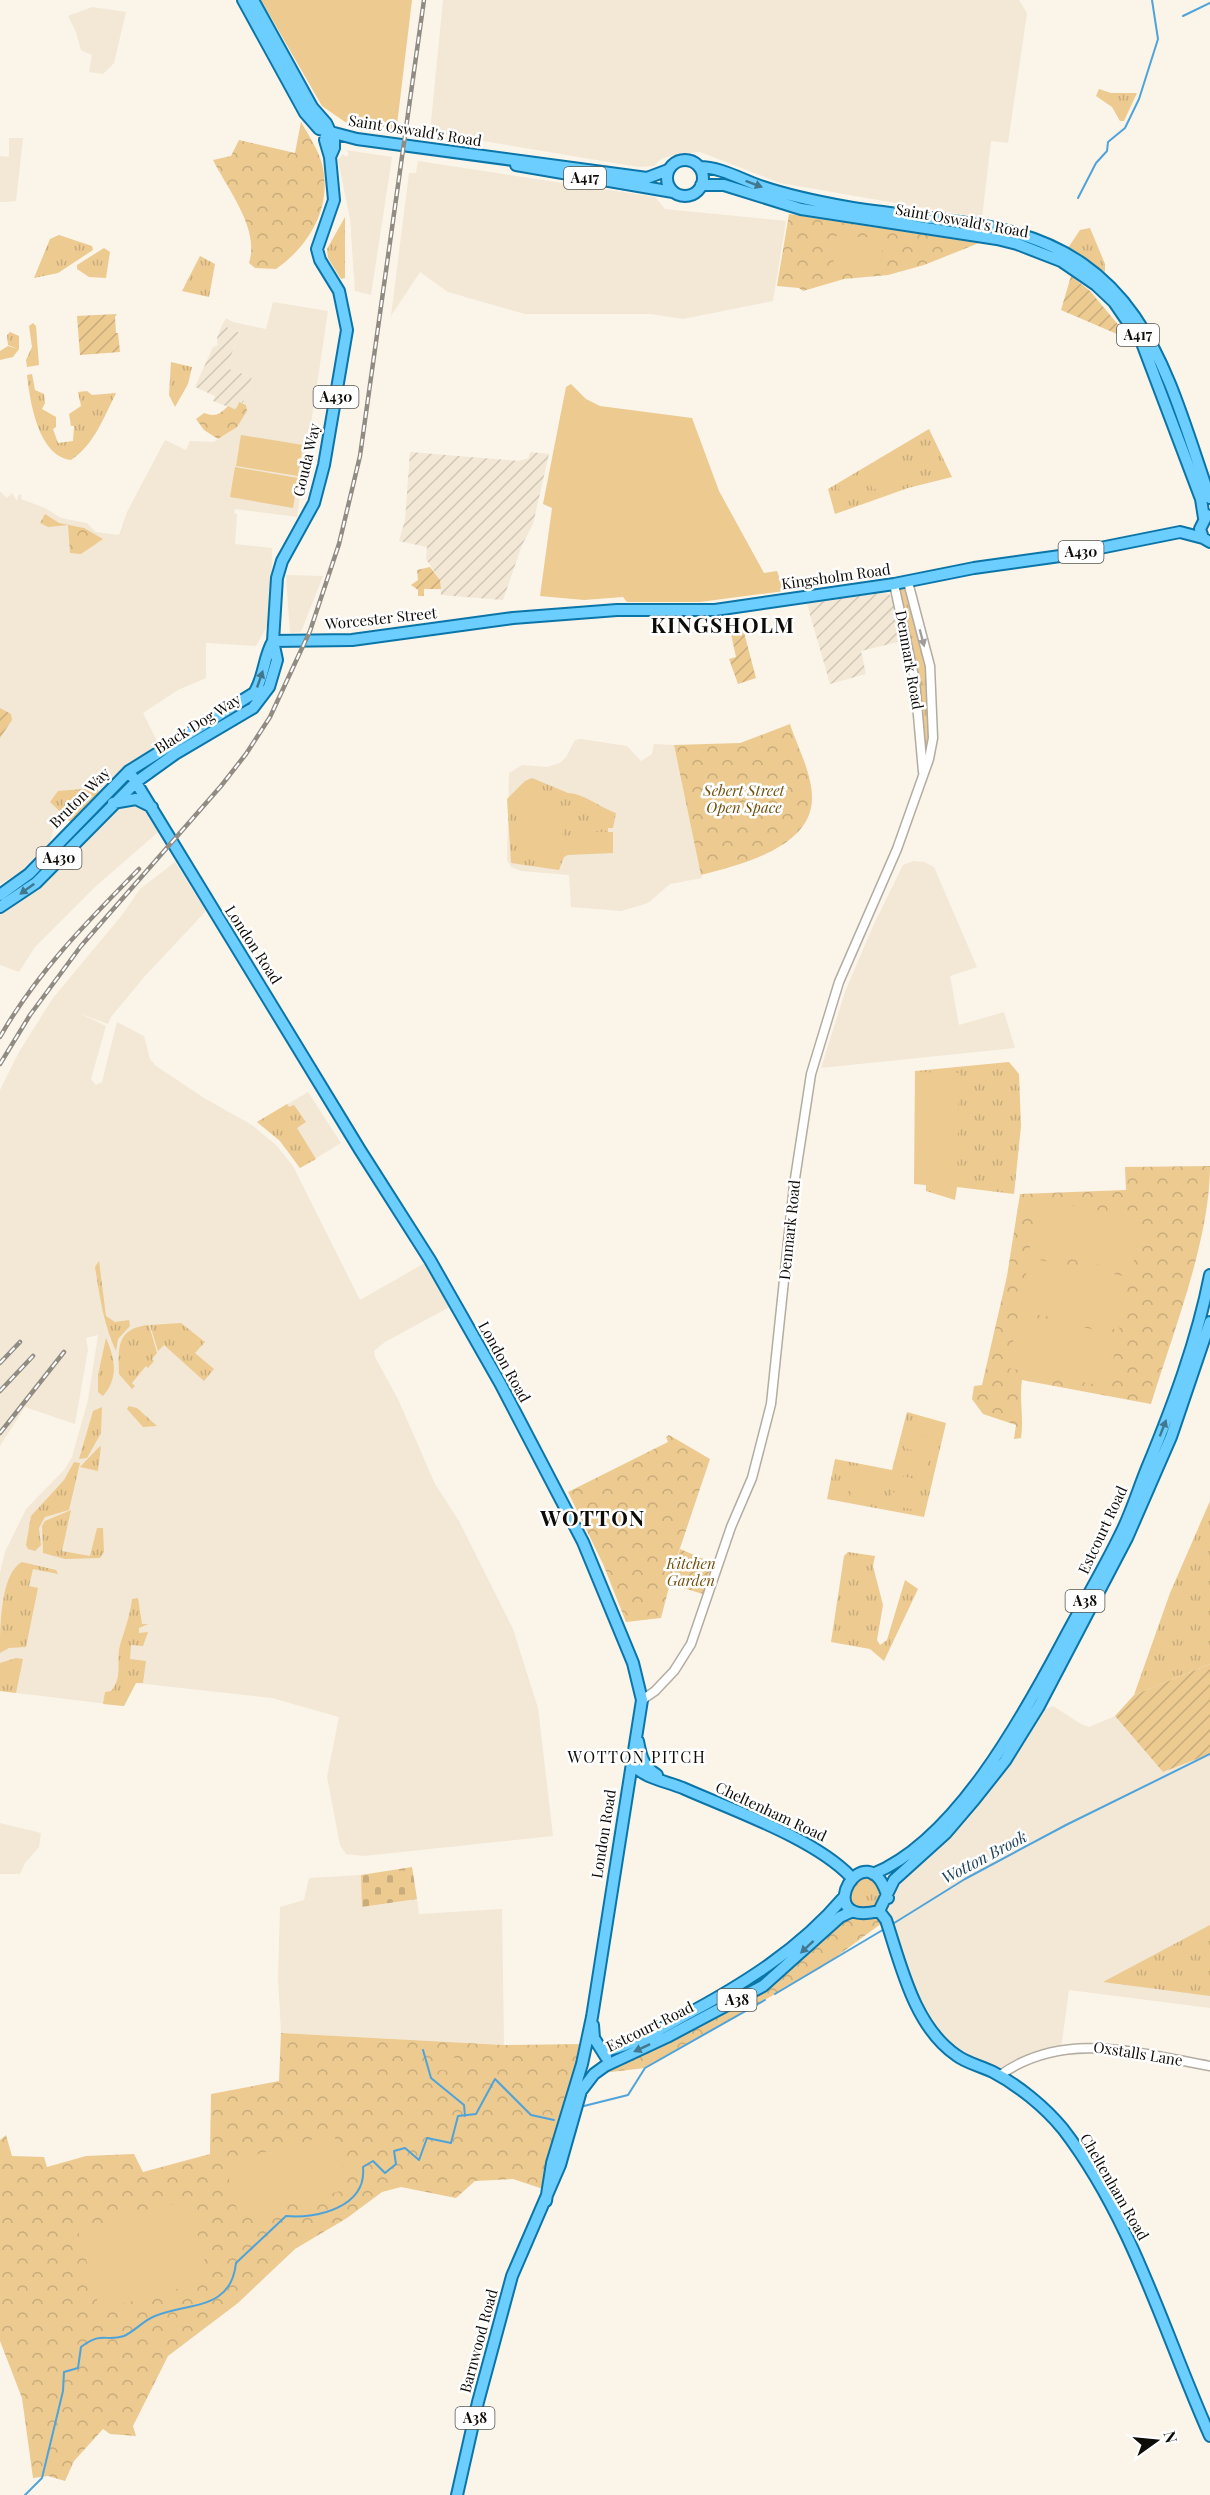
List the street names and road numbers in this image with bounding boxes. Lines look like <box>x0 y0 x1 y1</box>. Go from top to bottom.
street label: Saint Oswald's Road <box>347 110 484 150</box>
road number: A417 <box>564 167 606 189</box>
street label: Saint Oswald's Road <box>894 198 1031 242</box>
road number: A417 <box>1117 324 1159 346</box>
road number: A430 <box>314 386 358 408</box>
street label: Gouda Way <box>288 421 324 498</box>
road number: A430 <box>1058 541 1104 563</box>
street label: Kingsholm Road <box>780 558 892 594</box>
street label: Worcester Street <box>323 602 438 634</box>
street label: Denmark Road <box>891 609 929 711</box>
street label: Black Dog Way <box>151 688 245 758</box>
street label: Bruton Way <box>45 762 114 832</box>
road number: A430 <box>36 847 82 869</box>
street label: London Road <box>221 901 287 988</box>
street label: Denmark Road <box>774 1179 804 1281</box>
street label: London Road <box>474 1317 536 1406</box>
street label: Estcourt Road <box>1073 1482 1131 1577</box>
road number: A38 <box>1066 1590 1104 1612</box>
street label: Cheltenham Road <box>713 1777 830 1846</box>
street label: London Road <box>586 1788 620 1880</box>
road number: A38 <box>718 1989 756 2011</box>
street label: Estcourt Road <box>602 1996 697 2056</box>
street label: Oxstalls Lane <box>1092 2036 1184 2070</box>
street label: Cheltenham Road <box>1076 2129 1154 2244</box>
street label: Barnwood Road <box>455 2286 502 2395</box>
road number: A38 <box>456 2407 494 2429</box>

